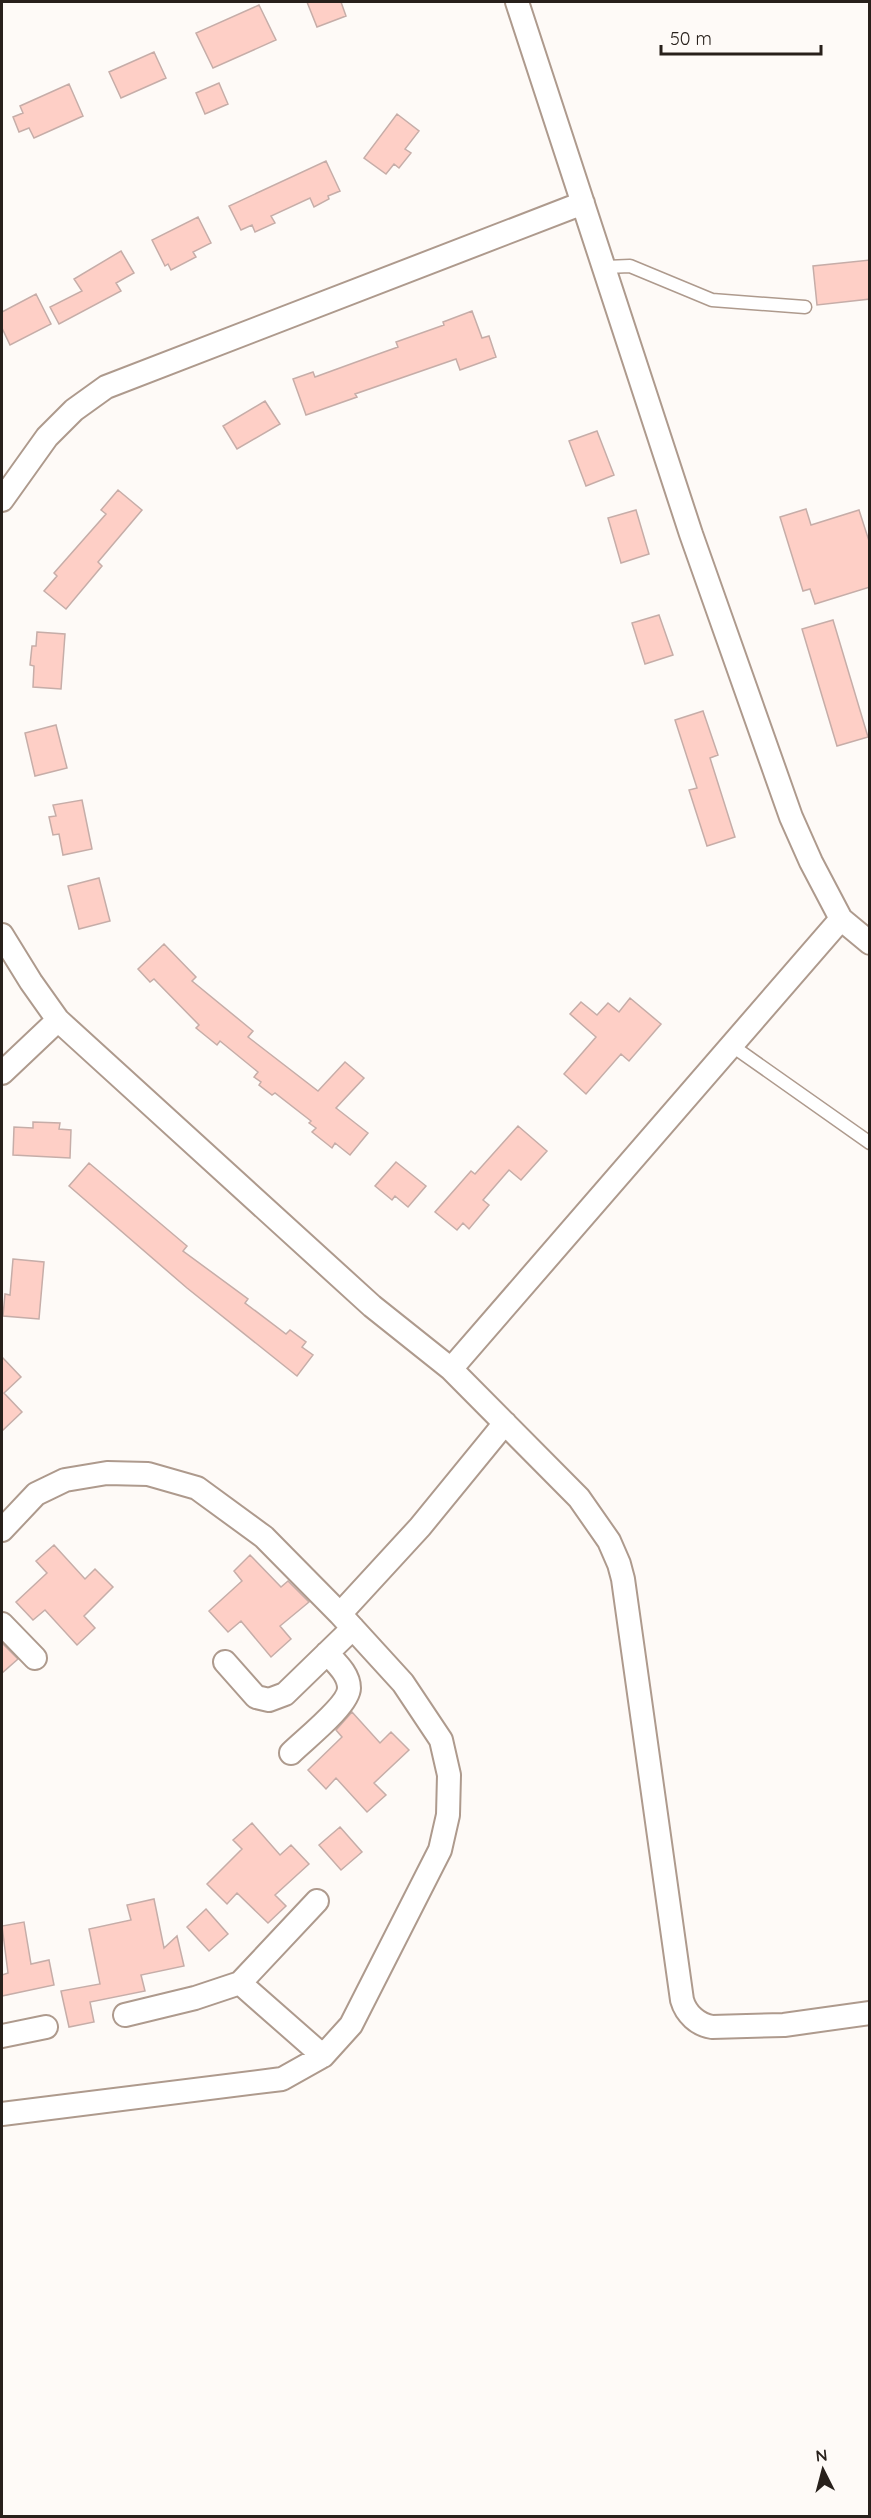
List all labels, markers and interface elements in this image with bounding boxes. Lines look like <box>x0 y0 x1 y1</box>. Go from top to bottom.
scale bar <box>661 18 822 56</box>
text: 50 m <box>670 27 712 50</box>
north arrow <box>793 2440 853 2500</box>
text: N <box>815 2445 828 2466</box>

